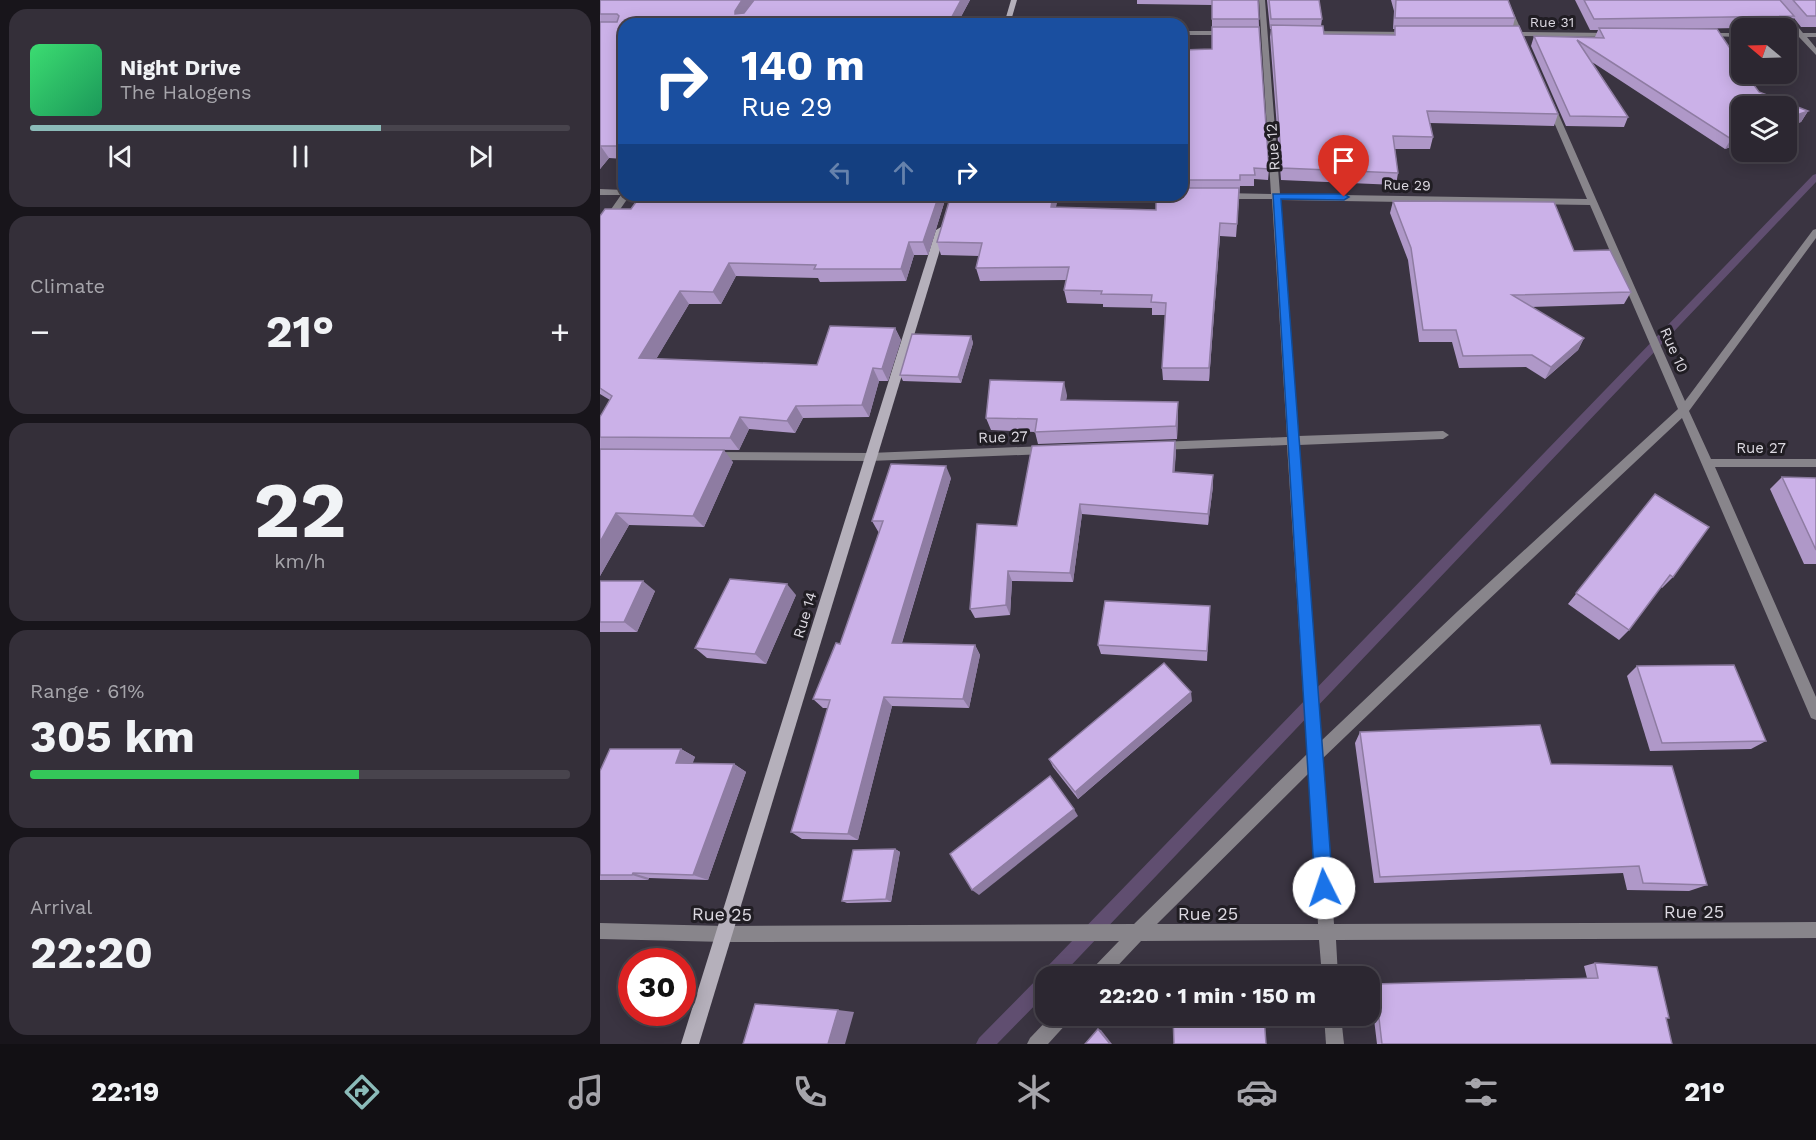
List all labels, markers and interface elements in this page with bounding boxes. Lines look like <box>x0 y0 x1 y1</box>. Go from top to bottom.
street label: Rue 31 <box>1530 14 1574 30</box>
north arrow <box>1731 18 1797 84</box>
map controls <box>1731 18 1797 162</box>
text: 140 m <box>741 41 865 90</box>
icon: right <box>642 42 720 120</box>
text: Night Drive <box>120 55 241 80</box>
text: The Halogens <box>120 80 252 104</box>
text: Rue 29 <box>741 91 833 123</box>
button: layers <box>1731 96 1797 162</box>
street label: Rue 12 <box>1262 123 1284 171</box>
pin <box>1318 135 1369 197</box>
icon: previous <box>104 140 137 173</box>
icon: pause <box>284 140 317 173</box>
icon: next <box>464 140 497 173</box>
icon: arrive <box>1327 144 1360 177</box>
icon: left <box>824 156 857 189</box>
icon: ahead <box>887 156 920 189</box>
icon: right <box>950 156 983 189</box>
street label: Rue 29 <box>1383 177 1431 193</box>
text: Climate <box>30 274 105 298</box>
text: 21° <box>266 305 334 358</box>
text: − <box>30 312 50 351</box>
text: + <box>550 312 570 351</box>
street label: Rue 10 <box>1656 325 1692 375</box>
street label: Rue 27 <box>978 427 1028 447</box>
street label: Rue 27 <box>1736 439 1786 457</box>
text: 22 <box>254 464 346 556</box>
text: km/h <box>274 549 326 573</box>
street label: Rue 14 <box>789 590 821 640</box>
text: Range · 61% <box>30 679 144 703</box>
text: 305 km <box>30 710 195 763</box>
position arrow <box>1292 856 1356 920</box>
text: Arrival <box>30 895 92 919</box>
street label: Rue 25 <box>1664 901 1724 922</box>
street label: Rue 25 <box>692 903 752 925</box>
street label: Rue 25 <box>1178 903 1238 924</box>
text: 22:20 <box>30 926 153 979</box>
speed limit sign: 30 <box>618 948 696 1026</box>
text: 22:20 · 1 min · 150 m <box>1099 983 1316 1008</box>
icon: directions <box>341 1071 383 1113</box>
icon: music <box>565 1071 607 1113</box>
icon: phone <box>789 1071 831 1113</box>
icon: climate <box>1013 1071 1055 1113</box>
icon: car <box>1236 1071 1278 1113</box>
icon: filters <box>1460 1071 1502 1113</box>
text: 22:19 <box>91 1076 160 1108</box>
text: 21° <box>1684 1076 1725 1108</box>

